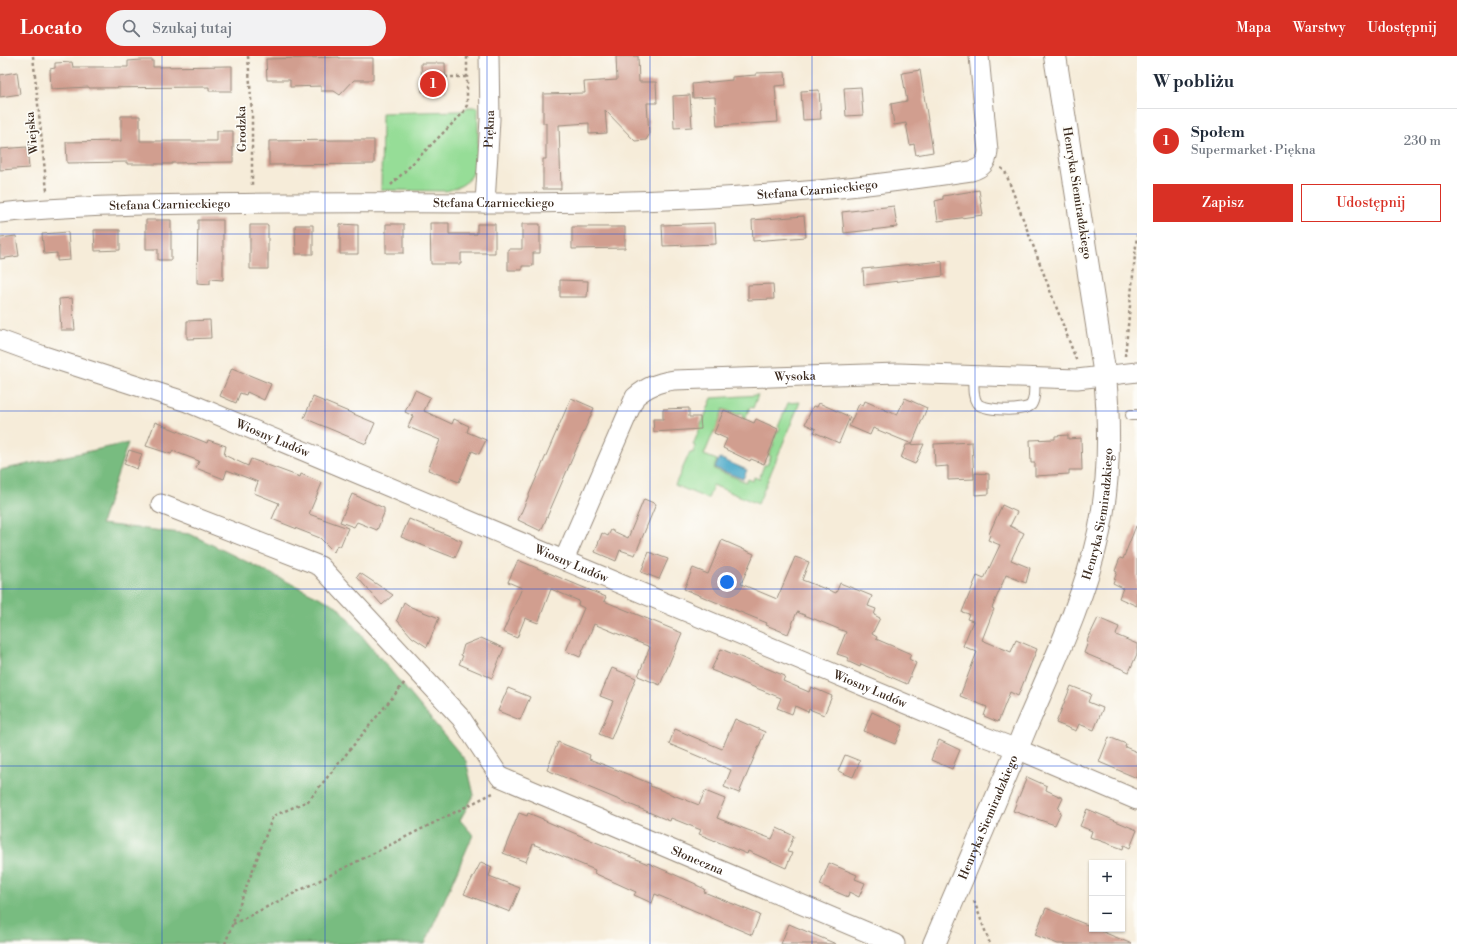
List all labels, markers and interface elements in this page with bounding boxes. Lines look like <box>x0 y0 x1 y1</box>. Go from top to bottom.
search box <box>106 10 386 46</box>
text: Locato <box>20 16 82 40</box>
icon: search <box>120 17 142 39</box>
text: Szukaj tutaj <box>152 19 232 38</box>
text: Mapa <box>1236 19 1271 37</box>
text: Warstwy <box>1293 19 1346 37</box>
text: Udostępnij <box>1368 19 1437 37</box>
pin: 1 <box>420 69 446 99</box>
text: W pobliżu <box>1153 71 1234 93</box>
street label: Grodzka <box>234 105 250 152</box>
street label: Piękna <box>481 109 498 148</box>
street label: Wiejska <box>22 110 42 156</box>
text: Społem <box>1191 123 1245 142</box>
street label: Henryka Siemiradzkiego <box>1059 126 1095 261</box>
text: 1 <box>1163 133 1169 149</box>
text: 230 m <box>1404 133 1441 149</box>
text: Supermarket · Piękna <box>1191 142 1315 158</box>
street label: Stefana Czarnieckiego <box>756 176 879 203</box>
button: Zapisz <box>1153 184 1293 222</box>
button: Udostępnij <box>1301 184 1441 222</box>
street label: Stefana Czarnieckiego <box>433 195 555 211</box>
street label: Stefana Czarnieckiego <box>109 196 231 213</box>
street label: Wysoka <box>773 368 817 384</box>
street label: Wiosny Ludów <box>233 416 312 460</box>
street label: Henryka Siemiradzkiego <box>1079 447 1116 582</box>
street label: Wiosny Ludów <box>532 541 611 586</box>
your location <box>717 572 737 592</box>
street label: Wiosny Ludów <box>830 666 910 711</box>
street label: Henryka Siemiradzkiego <box>955 752 1021 882</box>
street label: Słoneczna <box>669 843 727 879</box>
map controls <box>1089 860 1125 932</box>
button: + <box>1089 860 1125 896</box>
button: − <box>1089 896 1125 932</box>

